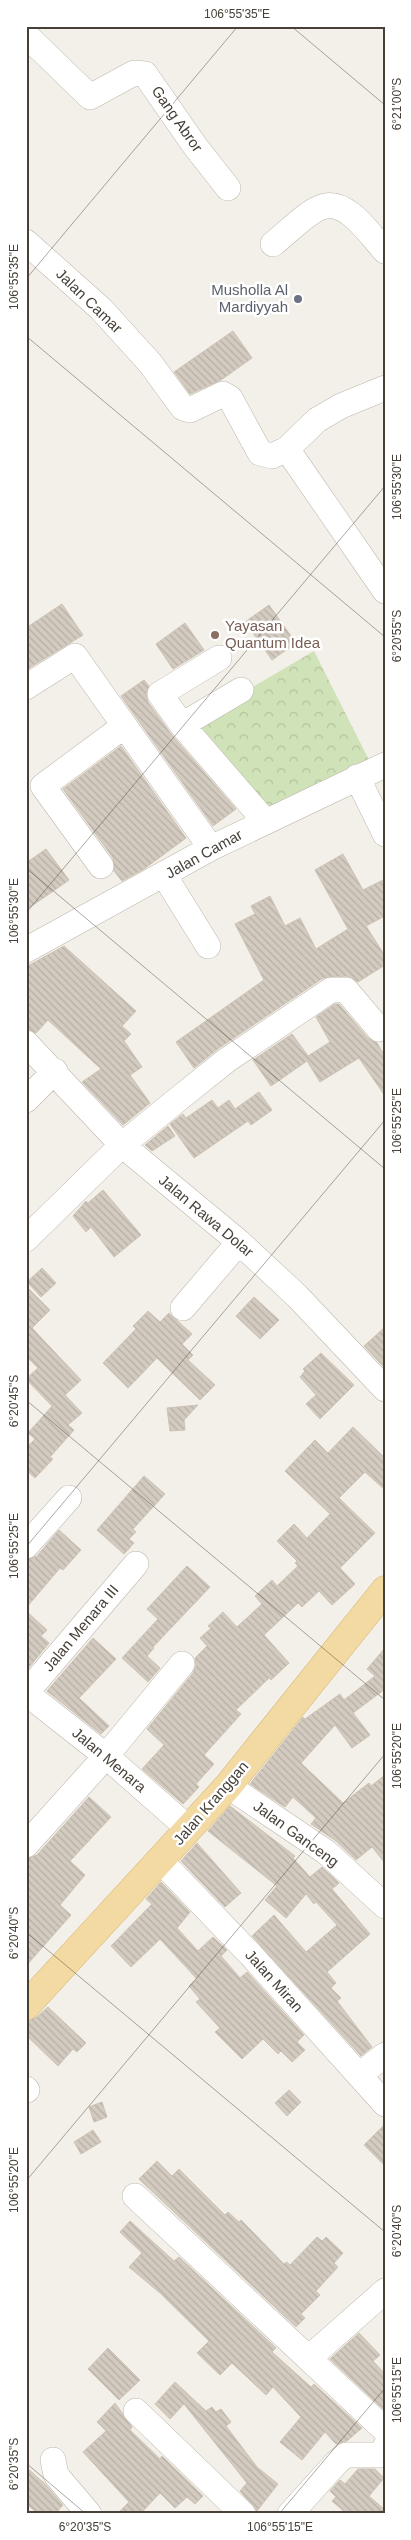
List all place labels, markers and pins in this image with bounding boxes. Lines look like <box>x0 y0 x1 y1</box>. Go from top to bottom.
place label: Musholla Al Mardiyyah <box>211 281 288 315</box>
marker: Musholla Al Mardiyyah <box>292 293 304 305</box>
place label: Yayasan Quantum Idea <box>225 617 321 651</box>
marker: Yayasan Quantum Idea <box>209 629 221 641</box>

